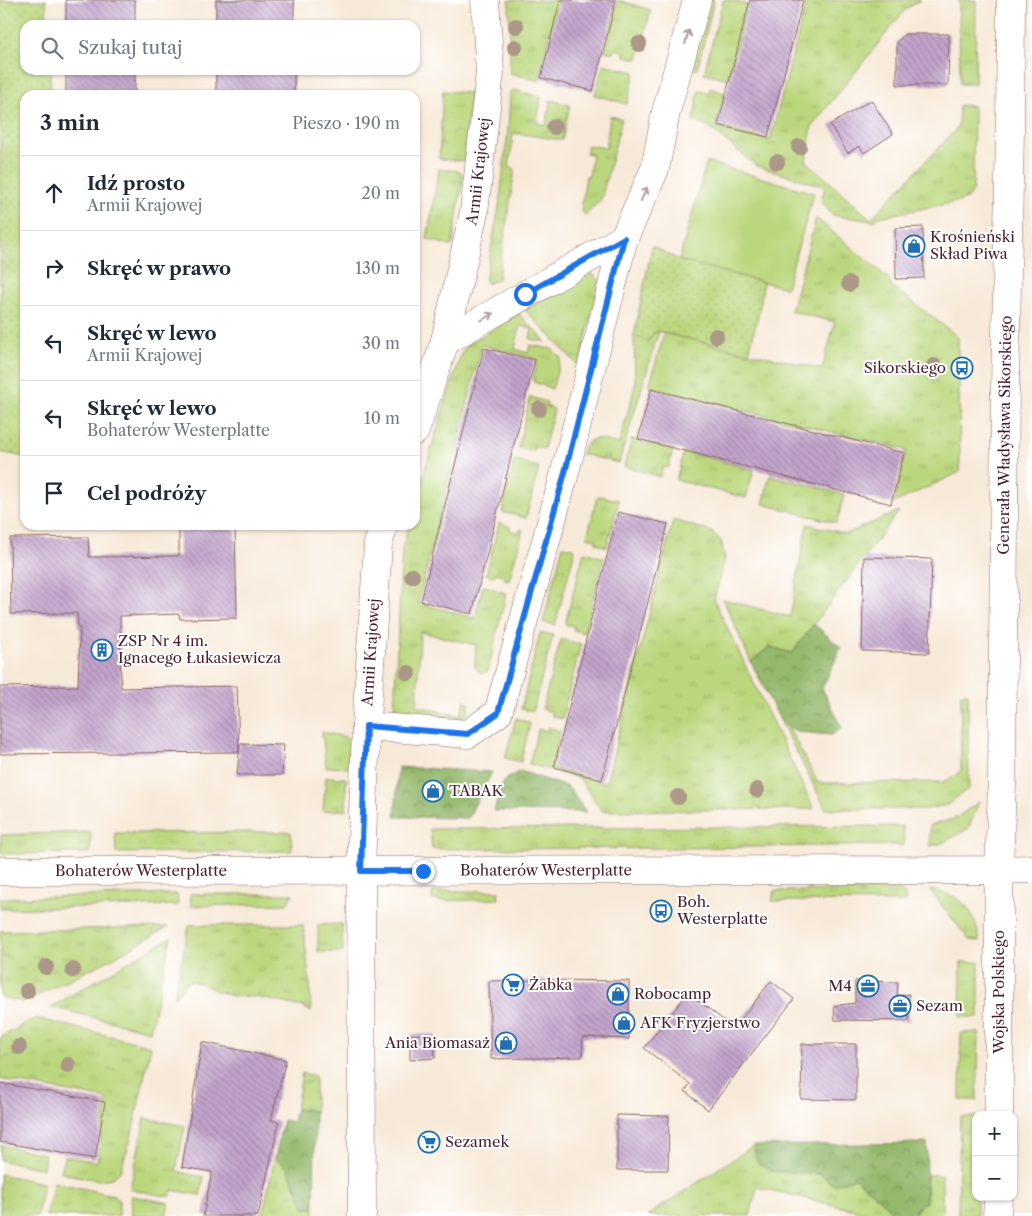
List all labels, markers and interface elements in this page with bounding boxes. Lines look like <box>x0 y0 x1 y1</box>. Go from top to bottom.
search box <box>20 20 420 75</box>
one-way arrow <box>682 30 692 46</box>
icon: search <box>38 34 66 62</box>
text: Szukaj tutaj <box>78 36 182 59</box>
text: 3 min <box>40 110 100 135</box>
text: Pieszo · 190 m <box>292 113 400 133</box>
street label: Armii Krajowej <box>461 116 494 228</box>
text: Idź prosto <box>87 172 185 195</box>
icon: ahead <box>40 179 68 207</box>
text: 20 m <box>361 183 400 203</box>
one-way arrow <box>639 187 649 202</box>
text: Armii Krajowej <box>87 195 202 215</box>
place label: Krośnieński Skład Piwa <box>930 227 1015 263</box>
shop icon: Krośnieński Skład Piwa <box>902 234 926 258</box>
icon: right <box>40 254 68 282</box>
text: Skręć w prawo <box>87 257 231 280</box>
text: 130 m <box>355 258 400 278</box>
route start <box>514 283 537 306</box>
one-way arrow <box>479 311 494 321</box>
street label: Generała Władysława Sikorskiego <box>994 315 1015 555</box>
text: Skręć w lewo <box>87 322 217 345</box>
icon: left <box>40 329 68 357</box>
text: 30 m <box>362 333 400 353</box>
text: Armii Krajowej <box>87 345 202 365</box>
bus stop icon: Sikorskiego <box>950 356 974 380</box>
place label: Sikorskiego <box>864 358 946 377</box>
text: Skręć w lewo <box>87 397 217 420</box>
icon: left <box>40 404 68 432</box>
text: 10 m <box>364 408 400 428</box>
text: Bohaterów Westerplatte <box>87 420 270 440</box>
icon: arrive <box>40 479 68 507</box>
text: Cel podróży <box>87 482 206 505</box>
street label: Armii Krajowej <box>357 598 383 708</box>
place label: ZSP Nr 4 im. Ignacego Łukasiewicza <box>118 631 281 667</box>
building icon: ZSP Nr 4 im. Ignacego Łukasiewicza <box>90 638 114 662</box>
shop icon: TABAK <box>421 779 445 803</box>
place label: TABAK <box>449 781 505 800</box>
route end <box>412 860 435 883</box>
street label: Bohaterów Westerplatte <box>460 860 632 880</box>
street label: Bohaterów Westerplatte <box>55 861 227 880</box>
place label: Boh. Westerplatte <box>676 892 768 928</box>
bus stop icon: Boh. Westerplatte <box>649 899 673 923</box>
street label: Wojska Polskiego <box>989 930 1008 1055</box>
supermarket icon: Żabka <box>501 973 525 997</box>
office icon: M4 <box>856 974 880 998</box>
place label: Żabka <box>529 975 572 994</box>
place label: M4 <box>828 976 852 995</box>
shop icon: Robocamp <box>606 982 630 1006</box>
place label: Robocamp <box>634 984 711 1003</box>
office icon: Sezam <box>888 994 912 1018</box>
place label: Sezam <box>916 996 963 1015</box>
shop icon: AFK Fryzjerstwo <box>612 1011 636 1035</box>
place label: AFK Fryzjerstwo <box>639 1013 760 1032</box>
shop icon: Ania Biomasaż <box>494 1031 518 1055</box>
place label: Ania Biomasaż <box>384 1033 490 1052</box>
map controls <box>972 1111 1017 1201</box>
button: + <box>972 1111 1017 1156</box>
supermarket icon: Sezamek <box>417 1130 441 1154</box>
place label: Sezamek <box>445 1132 510 1151</box>
button: − <box>972 1156 1017 1201</box>

